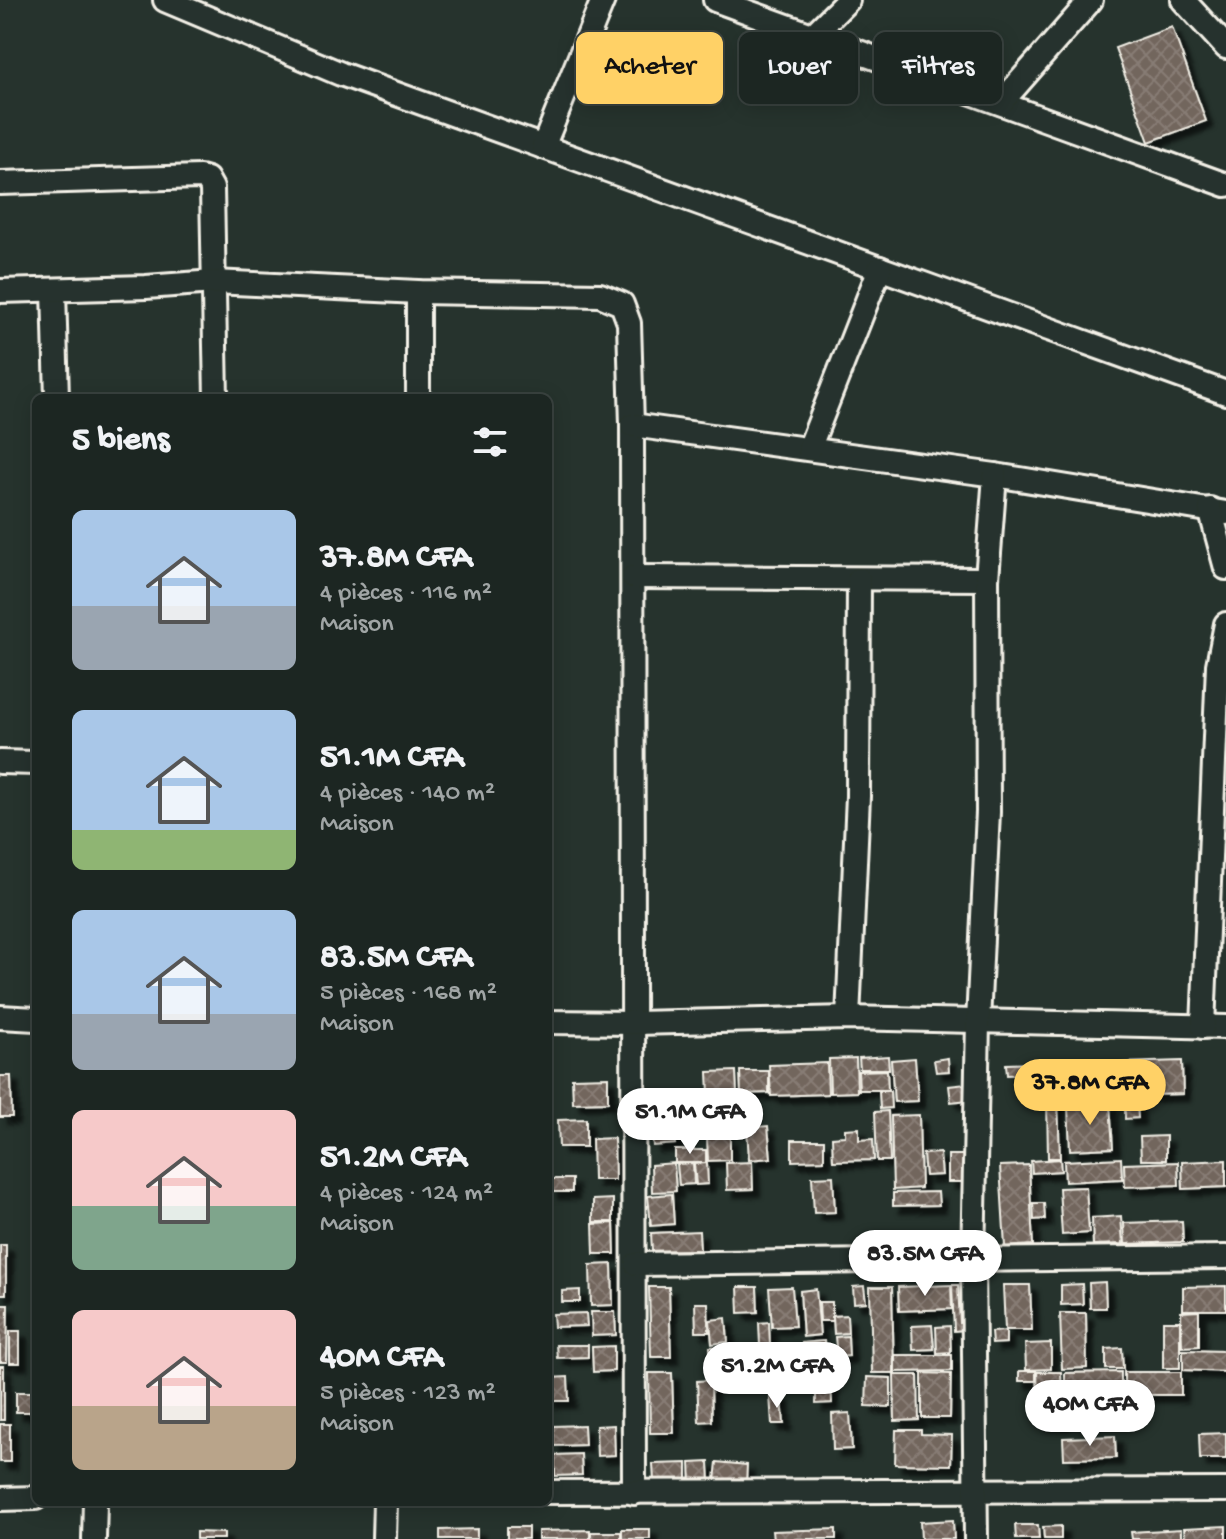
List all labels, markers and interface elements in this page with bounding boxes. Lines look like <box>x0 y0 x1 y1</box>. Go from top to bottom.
chip: Acheter <box>576 32 723 104</box>
chip: Louer <box>739 32 858 104</box>
chip: Filtres <box>874 32 1002 104</box>
icon: filters <box>468 420 512 464</box>
text: 5 biens <box>72 422 169 462</box>
text: 37.8M CFA <box>320 539 472 579</box>
icon: home <box>136 542 232 638</box>
text: 4 pièces · 116 m² <box>320 579 492 610</box>
text: Maison <box>320 610 394 641</box>
text: 51.1M CFA <box>320 739 464 779</box>
icon: home <box>136 742 232 838</box>
text: 4 pièces · 140 m² <box>320 779 495 810</box>
text: Maison <box>320 810 394 841</box>
text: 83.5M CFA <box>320 939 472 979</box>
icon: home <box>136 942 232 1038</box>
text: 5 pièces · 168 m² <box>320 979 497 1010</box>
text: Maison <box>320 1010 394 1041</box>
pin: 37.8M CFA <box>998 1059 1182 1127</box>
text: 37.8M CFA <box>1032 1069 1148 1100</box>
pin: 51.1M CFA <box>598 1088 782 1156</box>
text: 51.1M CFA <box>635 1098 745 1129</box>
text: 51.2M CFA <box>320 1139 467 1179</box>
icon: home <box>136 1142 232 1238</box>
text: 4 pièces · 124 m² <box>320 1179 493 1210</box>
text: Maison <box>320 1210 394 1241</box>
pin: 83.5M CFA <box>833 1230 1017 1298</box>
text: 83.5M CFA <box>867 1240 983 1271</box>
text: 40M CFA <box>320 1339 443 1379</box>
icon: home <box>136 1342 232 1438</box>
pin: 51.2M CFA <box>685 1342 869 1410</box>
text: 51.2M CFA <box>721 1352 833 1383</box>
text: 5 pièces · 123 m² <box>320 1379 496 1410</box>
pin: 40M CFA <box>1016 1380 1164 1448</box>
text: 40M CFA <box>1043 1390 1137 1421</box>
text: Maison <box>320 1410 394 1441</box>

